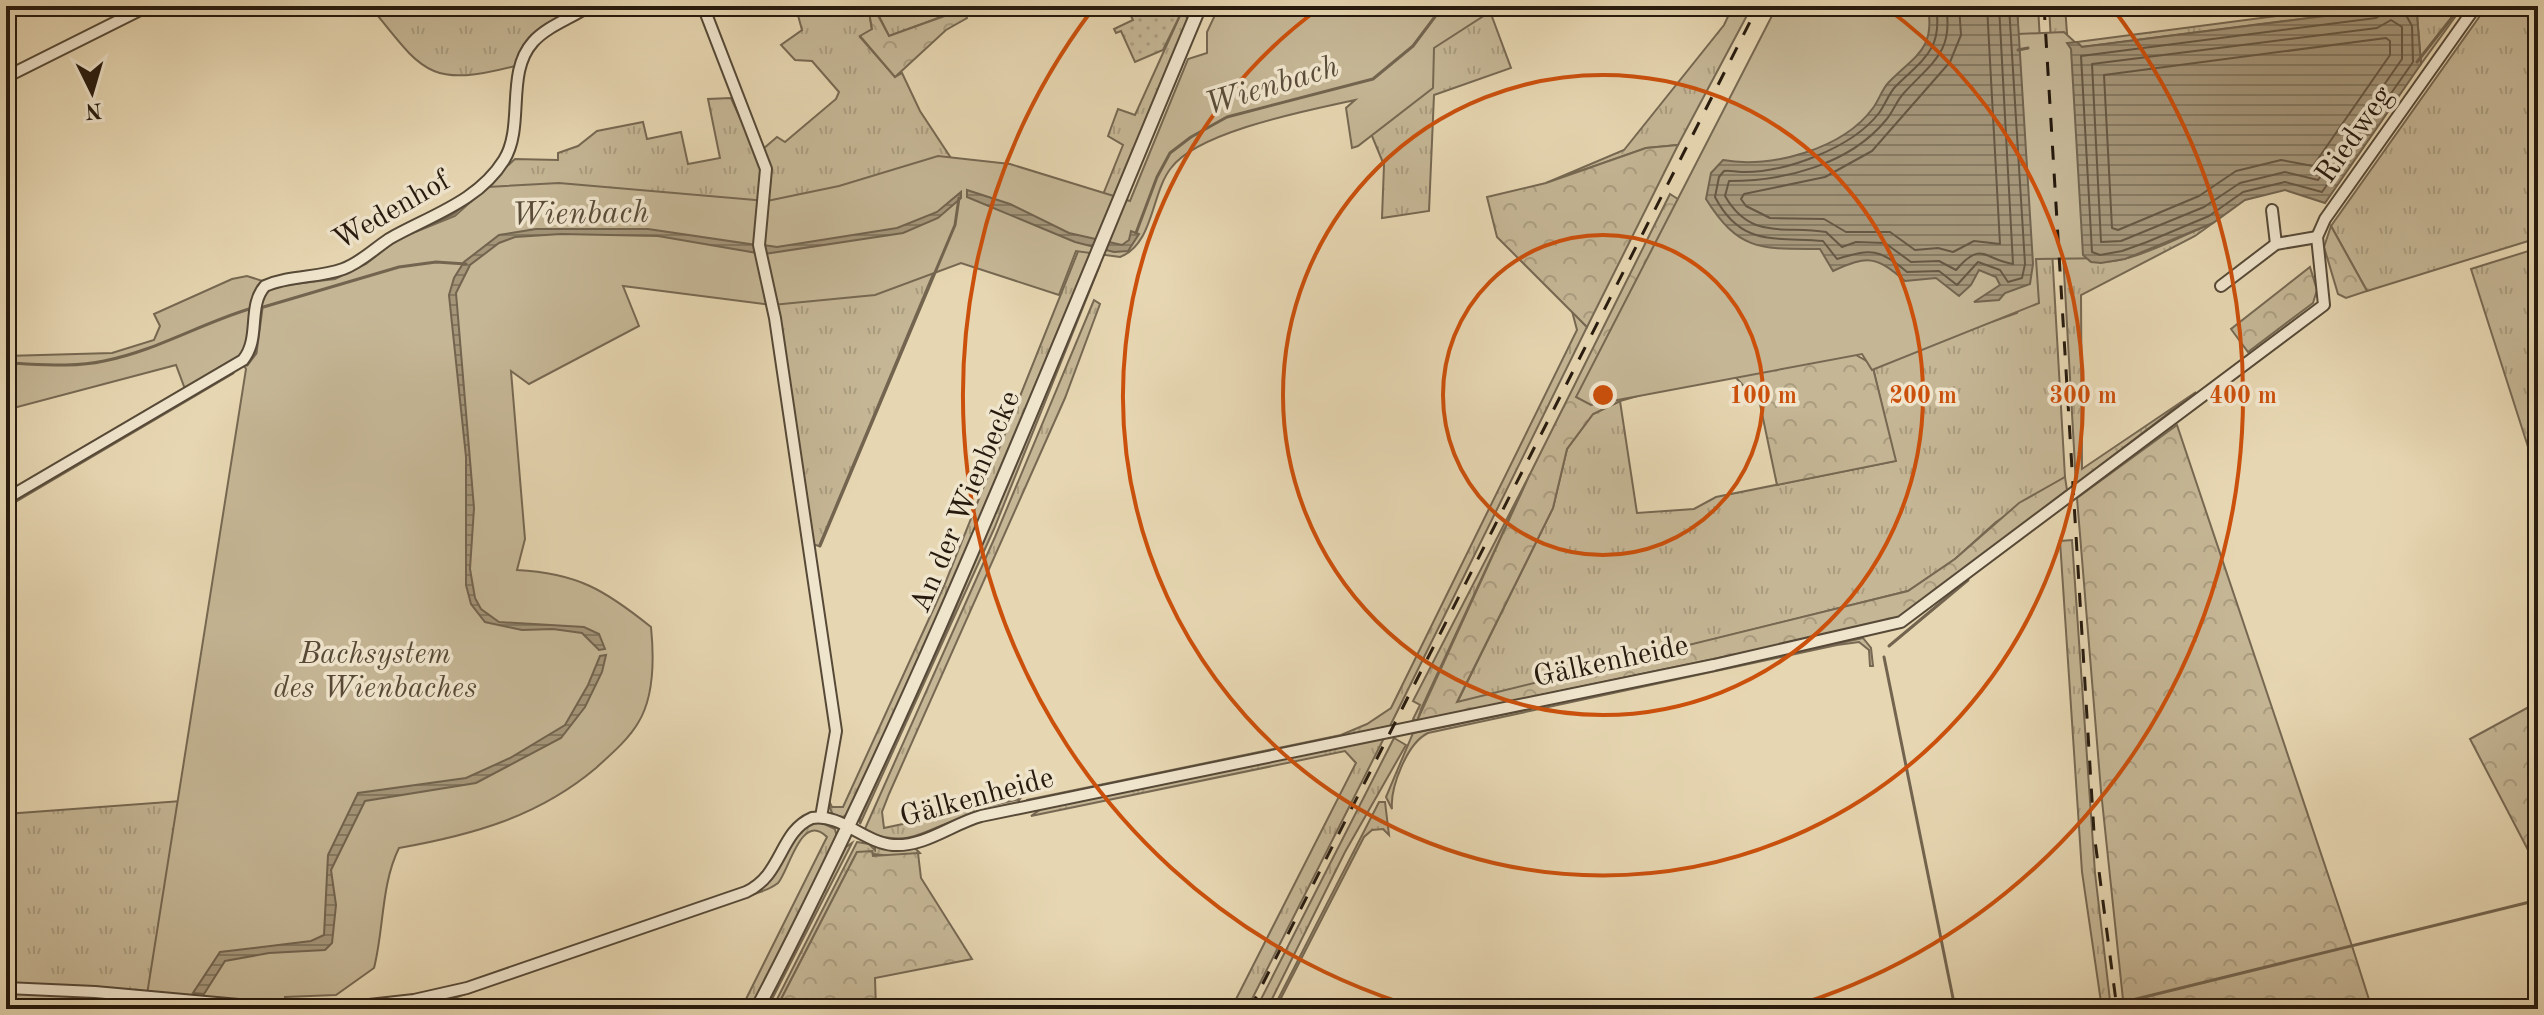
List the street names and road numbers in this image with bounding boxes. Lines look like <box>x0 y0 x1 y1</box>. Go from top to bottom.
street label: Riedweg <box>2311 81 2399 189</box>
street label: Wedenhof <box>328 165 457 256</box>
street label: An der Wienbecke <box>906 387 1026 617</box>
street label: Gälkenheide <box>1531 631 1691 693</box>
street label: Gälkenheide <box>897 763 1057 833</box>

